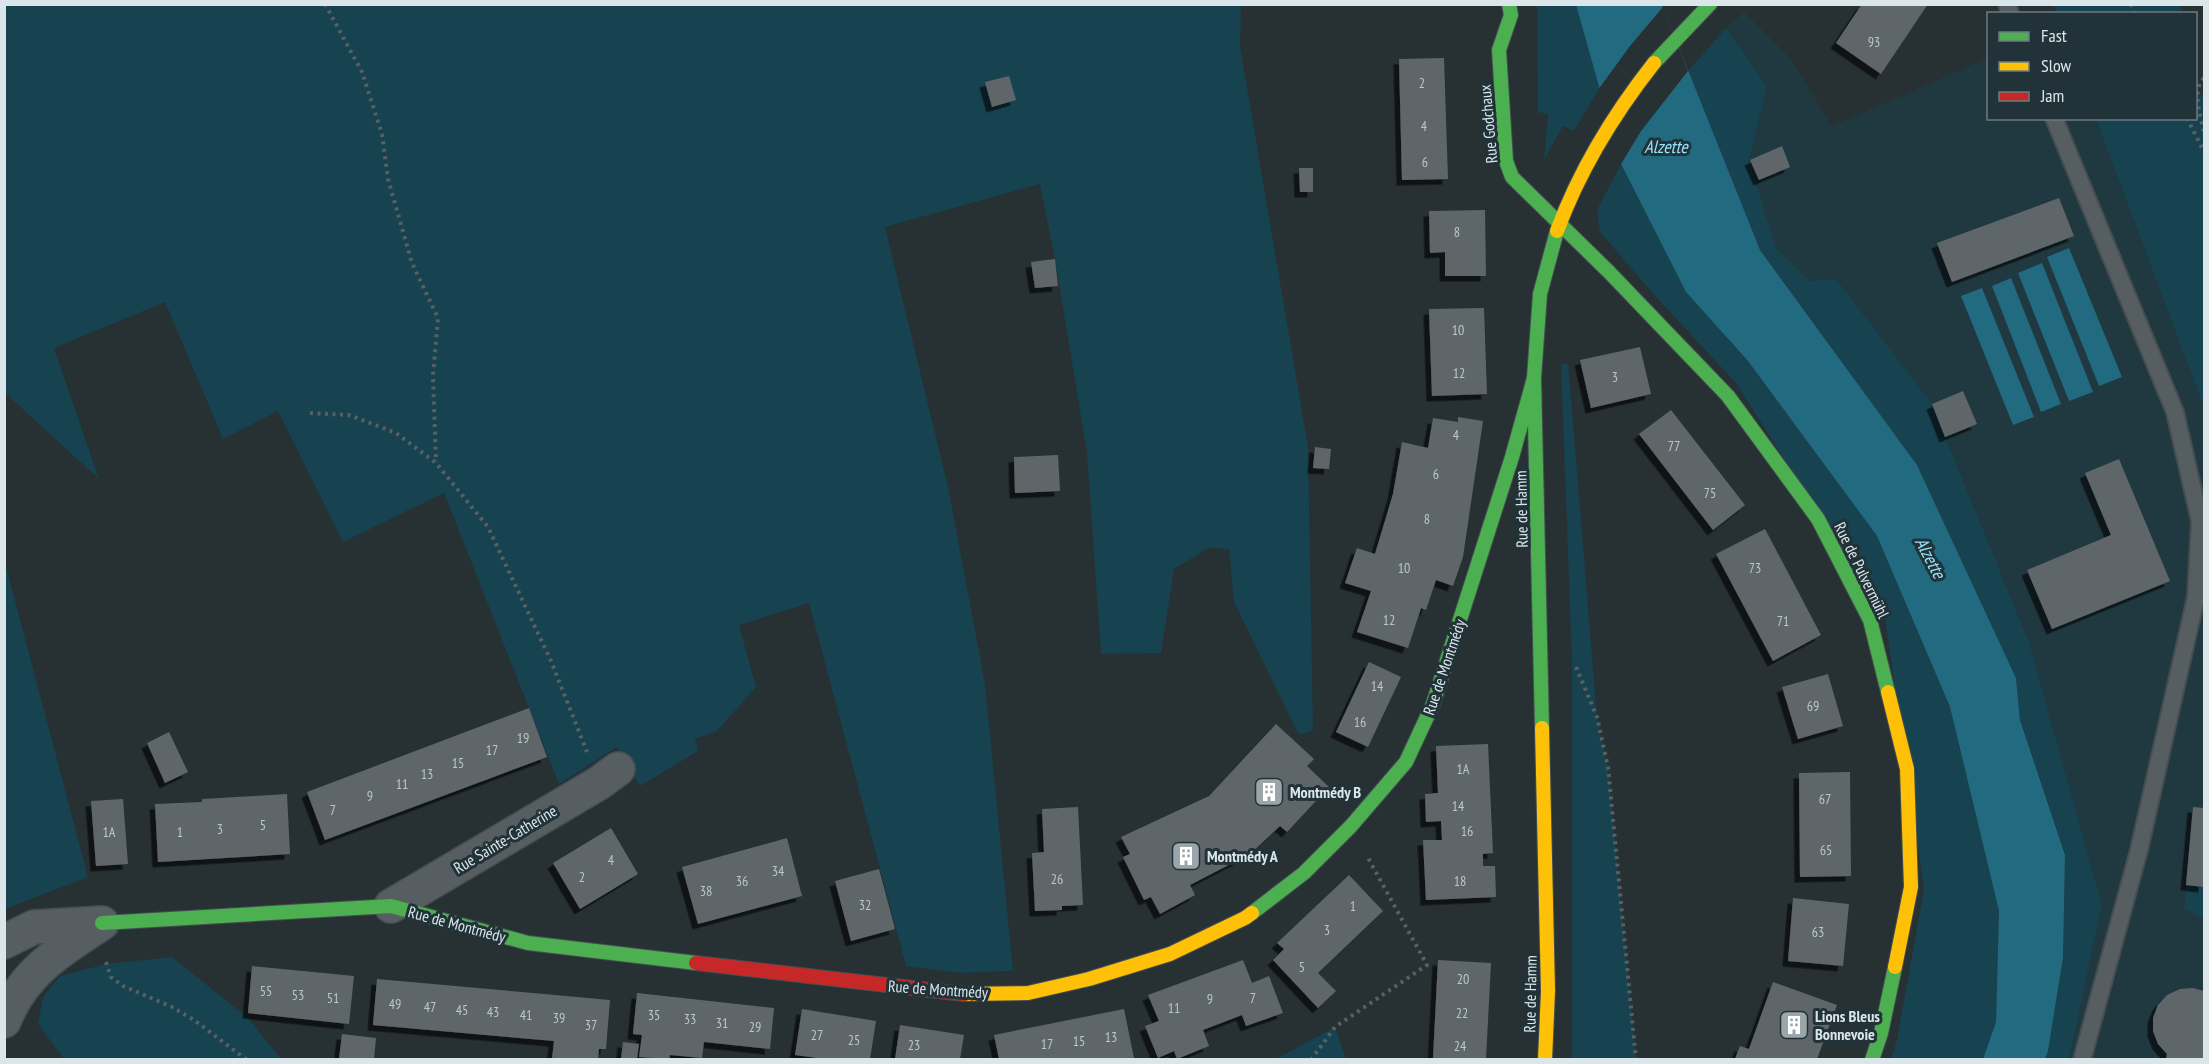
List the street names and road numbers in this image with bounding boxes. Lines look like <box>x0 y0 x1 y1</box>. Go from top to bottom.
street label: Rue Godchaux <box>1475 83 1501 164</box>
street label: Rue de Hamm <box>1510 470 1532 548</box>
street label: Rue de Pulvermühl <box>1830 519 1894 622</box>
street label: Rue de Montmédy <box>1418 616 1470 718</box>
street label: Rue Sainte-Catherine <box>450 800 560 878</box>
street label: Rue de Montmédy <box>406 901 508 947</box>
street label: Rue de Hamm <box>1519 955 1541 1033</box>
street label: Rue de Montmédy <box>887 976 989 1002</box>

